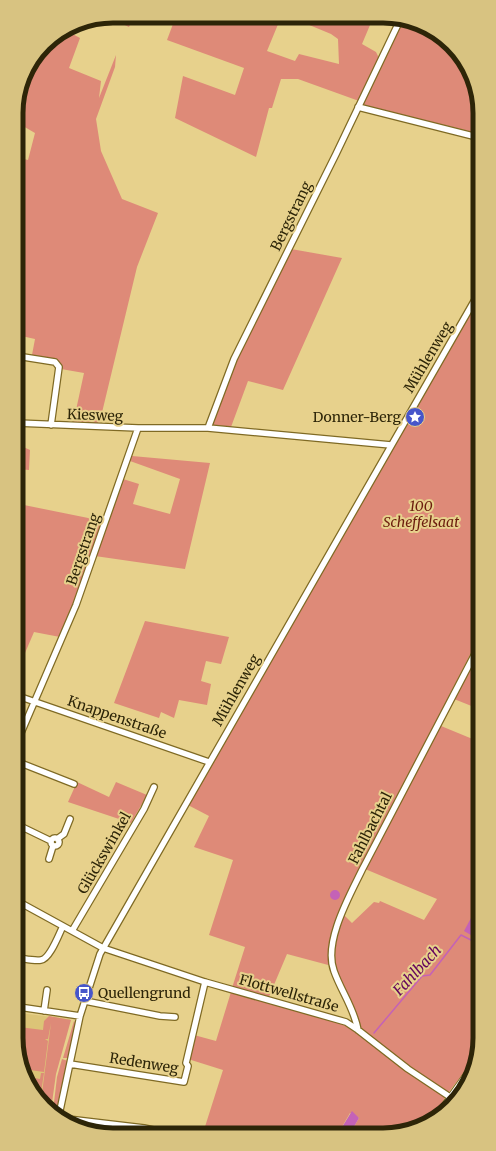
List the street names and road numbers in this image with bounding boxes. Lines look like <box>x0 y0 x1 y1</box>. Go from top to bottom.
street label: Bergstrang <box>266 178 316 254</box>
street label: Mühlenweg <box>400 318 456 396</box>
street label: Kiesweg <box>66 405 124 425</box>
street label: Bergstrang <box>62 510 104 587</box>
street label: Mühlenweg <box>208 651 264 729</box>
street label: Knappenstraße <box>65 692 169 742</box>
street label: Fahlbachtal <box>344 788 396 867</box>
street label: Glückswinkel <box>73 808 135 897</box>
street label: Flottwellstraße <box>237 970 341 1016</box>
street label: Redenweg <box>108 1049 180 1077</box>

